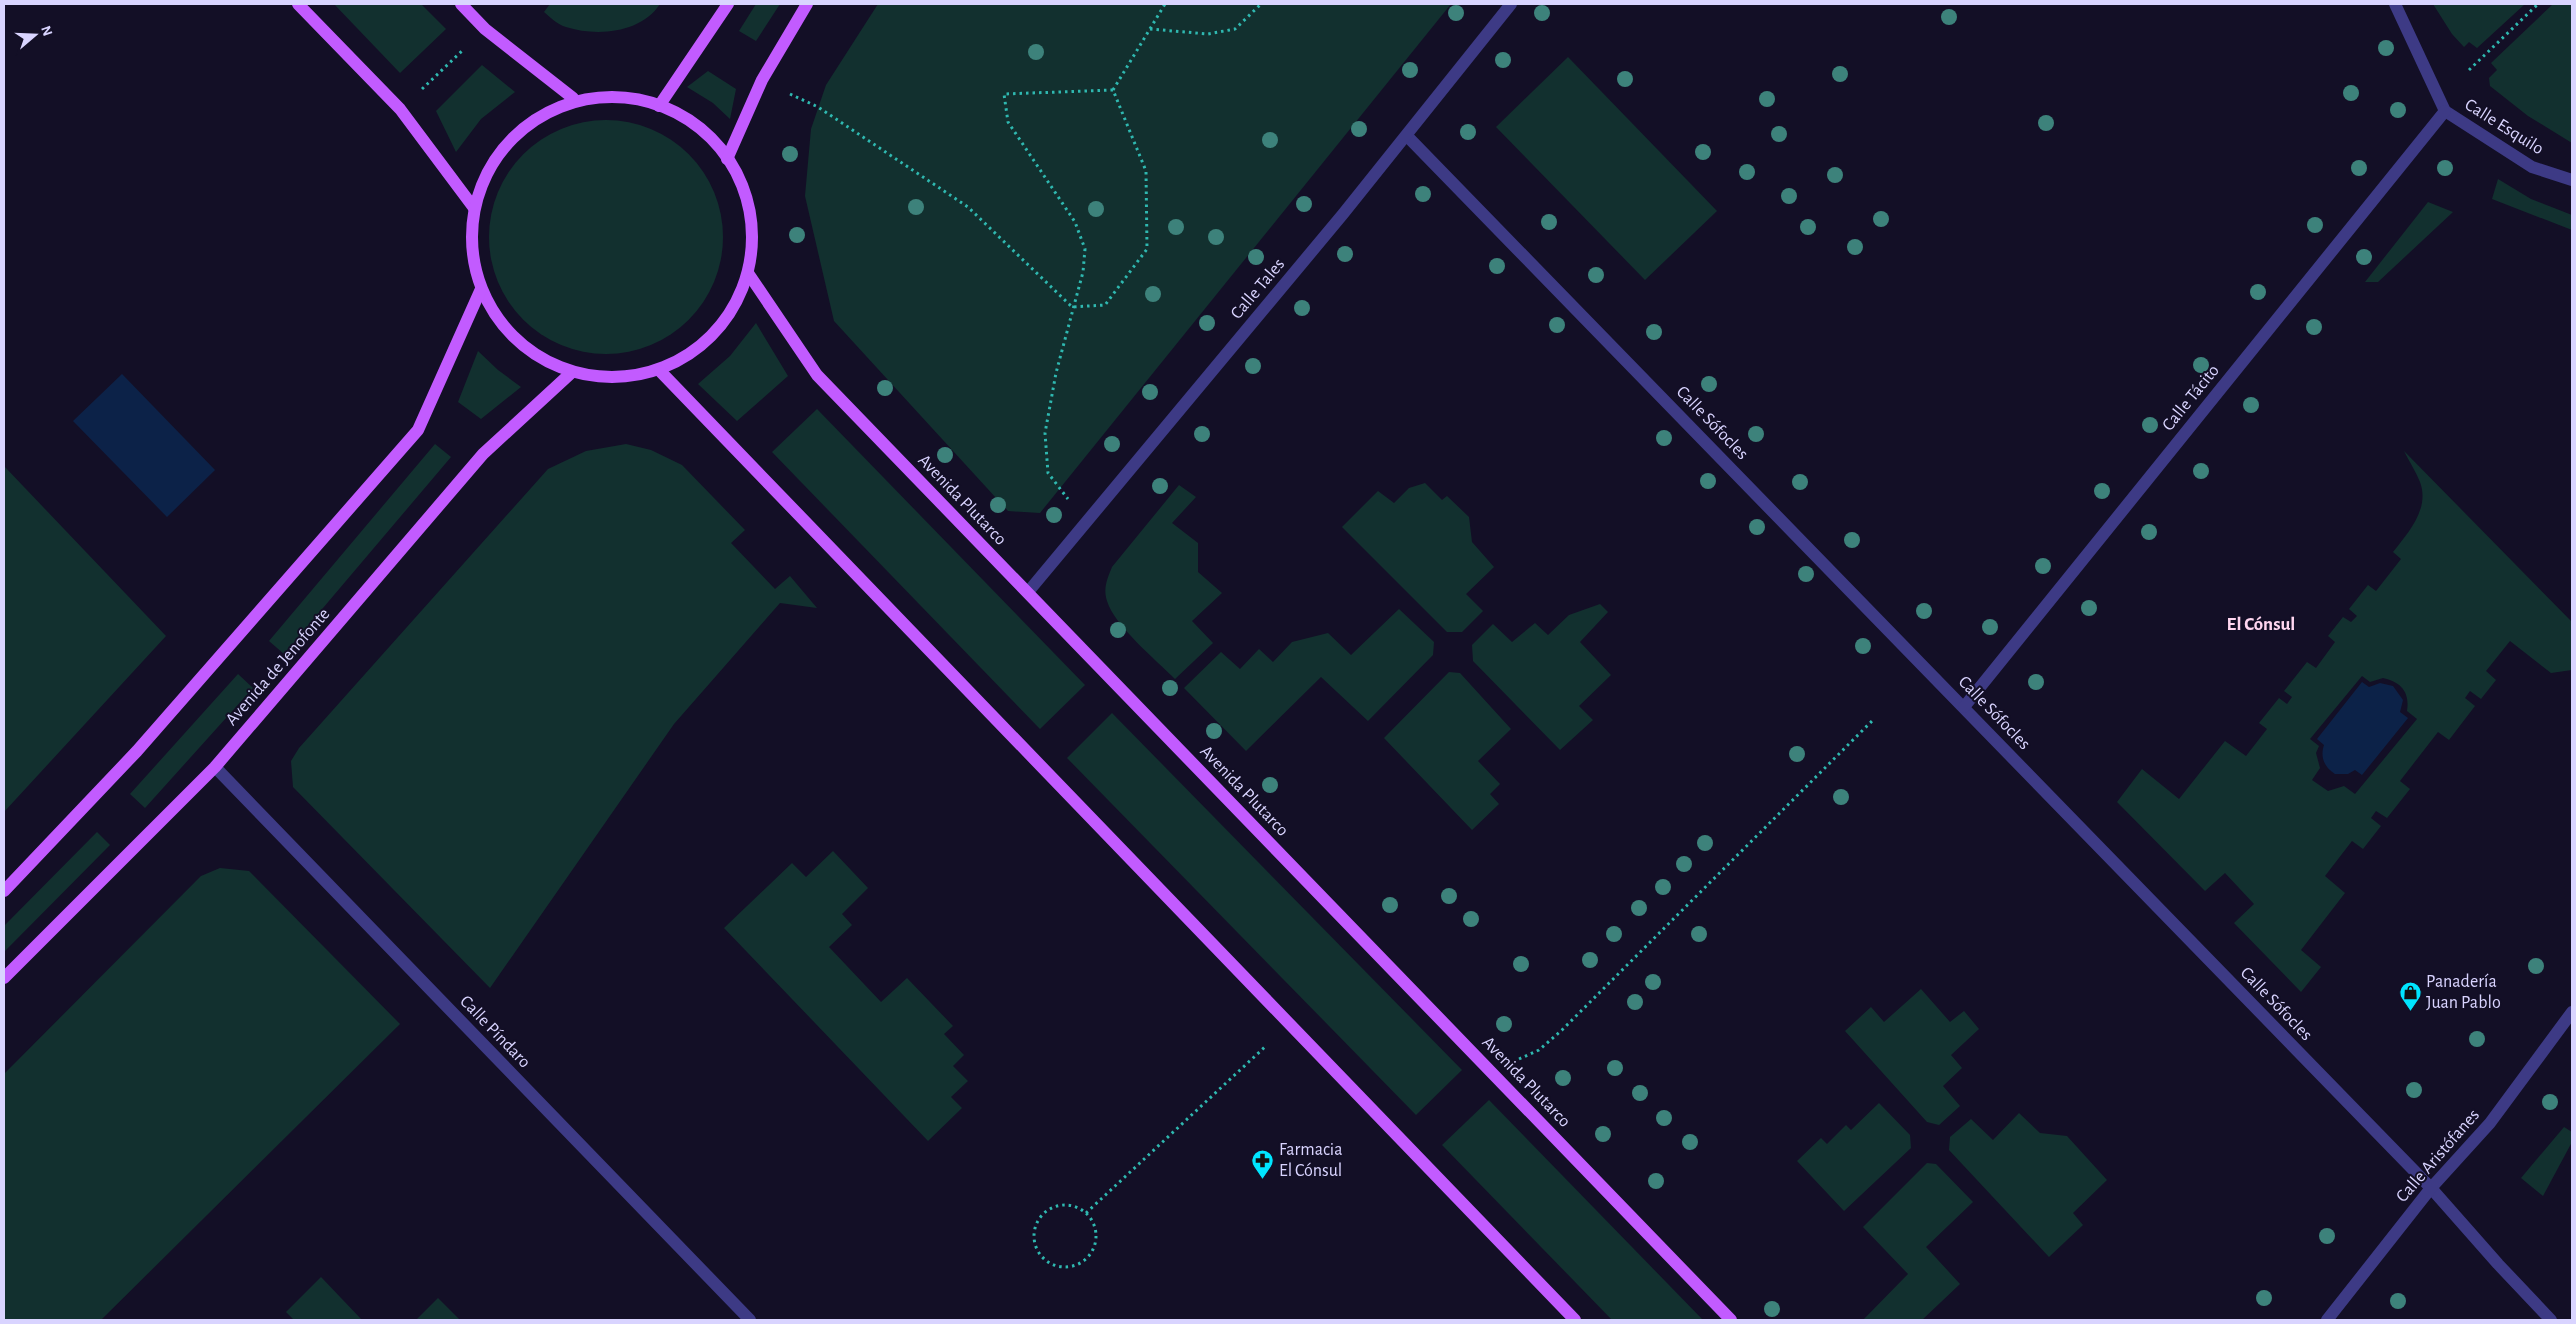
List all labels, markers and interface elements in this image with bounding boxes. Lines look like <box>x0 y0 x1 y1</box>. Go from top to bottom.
north arrow <box>10 10 60 60</box>
text: N <box>38 24 55 38</box>
street label: Calle Esquilo <box>2461 96 2547 158</box>
street label: Calle Tales <box>1228 255 1288 323</box>
street label: Calle Tácito <box>2159 361 2223 435</box>
street label: Calle Sófocles <box>1673 383 1751 463</box>
street label: Avenida Plutarco <box>914 451 1010 549</box>
street label: Avenida de Jenofonte <box>222 605 334 729</box>
district label: El Cónsul <box>2227 615 2295 634</box>
street label: Calle Sófocles <box>1955 673 2033 753</box>
street label: Avenida Plutarco <box>1196 742 1292 840</box>
street label: Calle Sófocles <box>2237 964 2315 1044</box>
place label: Panadería Juan Pablo <box>2426 973 2501 1012</box>
shop icon: Panadería Juan Pablo <box>2398 980 2422 1011</box>
street label: Calle Píndaro <box>456 992 534 1072</box>
street label: Avenida Plutarco <box>1478 1033 1574 1131</box>
street label: Calle Aristófanes <box>2393 1106 2483 1206</box>
place label: Farmacia El Cónsul <box>1279 1141 1343 1180</box>
pharmacy icon: Farmacia El Cónsul <box>1251 1148 1275 1179</box>

